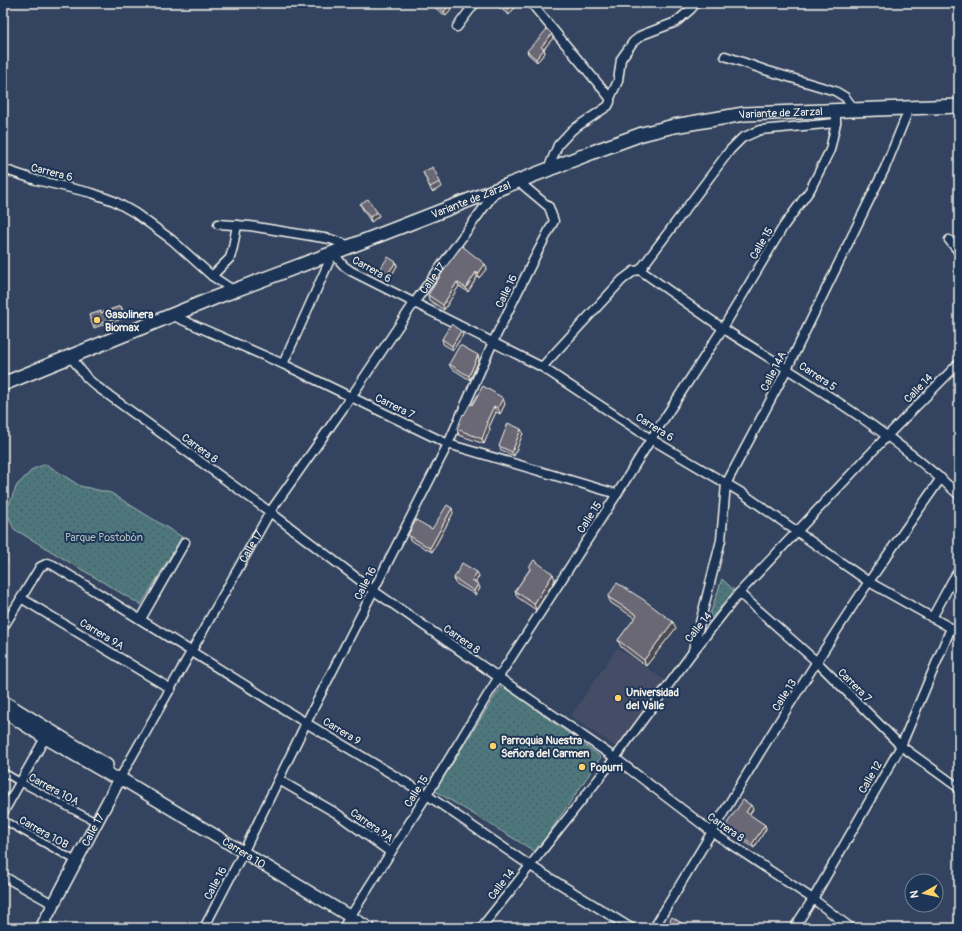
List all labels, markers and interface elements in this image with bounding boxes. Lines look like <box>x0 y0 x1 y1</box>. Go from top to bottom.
street label: Variante de Zarzal <box>738 105 823 122</box>
street label: Carrera 6 <box>30 161 74 184</box>
street label: Variante de Zarzal <box>429 179 513 221</box>
street label: Calle 15 <box>747 225 776 262</box>
street label: Carrera 6 <box>350 253 394 285</box>
street label: Calle 17 <box>417 260 448 296</box>
street label: Calle 16 <box>493 272 520 310</box>
place label: Gasolinera Biomax <box>105 308 153 334</box>
marker: Gasolinera Biomax <box>92 315 102 325</box>
street label: Calle 14A <box>758 349 789 393</box>
street label: Carrera 5 <box>796 359 839 393</box>
street label: Calle 14 <box>901 371 936 406</box>
street label: Carrera 7 <box>373 391 417 422</box>
street label: Carrera 6 <box>633 411 676 444</box>
street label: Carrera 8 <box>179 431 221 466</box>
street label: Calle 15 <box>574 499 604 536</box>
street label: Calle 17 <box>237 528 265 565</box>
park label: Parque Postobón <box>65 531 143 544</box>
street label: Calle 16 <box>352 564 379 602</box>
street label: Calle 14 <box>682 609 715 645</box>
street label: Carrera 9A <box>77 616 126 653</box>
street label: Carrera 8 <box>441 622 483 657</box>
street label: Carrera 7 <box>835 666 874 705</box>
street label: Calle 13 <box>770 677 799 714</box>
place label: Universidad del Valle <box>626 686 679 712</box>
marker: Universidad del Valle <box>613 693 623 703</box>
street label: Carrera 9 <box>320 715 363 748</box>
place label: Parroquia Nuestra Señora del Carmen <box>501 734 589 760</box>
marker: Parroquia Nuestra Señora del Carmen <box>488 741 498 751</box>
street label: Calle 12 <box>856 759 885 796</box>
place label: Popurri <box>590 761 623 774</box>
marker: Popurri <box>577 762 587 772</box>
street label: Carrera 10A <box>26 771 81 808</box>
street label: Calle 15 <box>402 773 431 810</box>
street label: Carrera 9A <box>348 806 396 845</box>
street label: Carrera 8 <box>705 810 747 845</box>
street label: Calle 17 <box>79 811 107 849</box>
street label: Carrera 10B <box>17 814 71 851</box>
street label: Carrera 10 <box>220 835 268 871</box>
street label: Calle 16 <box>201 864 230 902</box>
street label: Calle 14 <box>485 866 518 902</box>
north arrow <box>904 873 944 913</box>
text: N <box>908 889 922 899</box>

